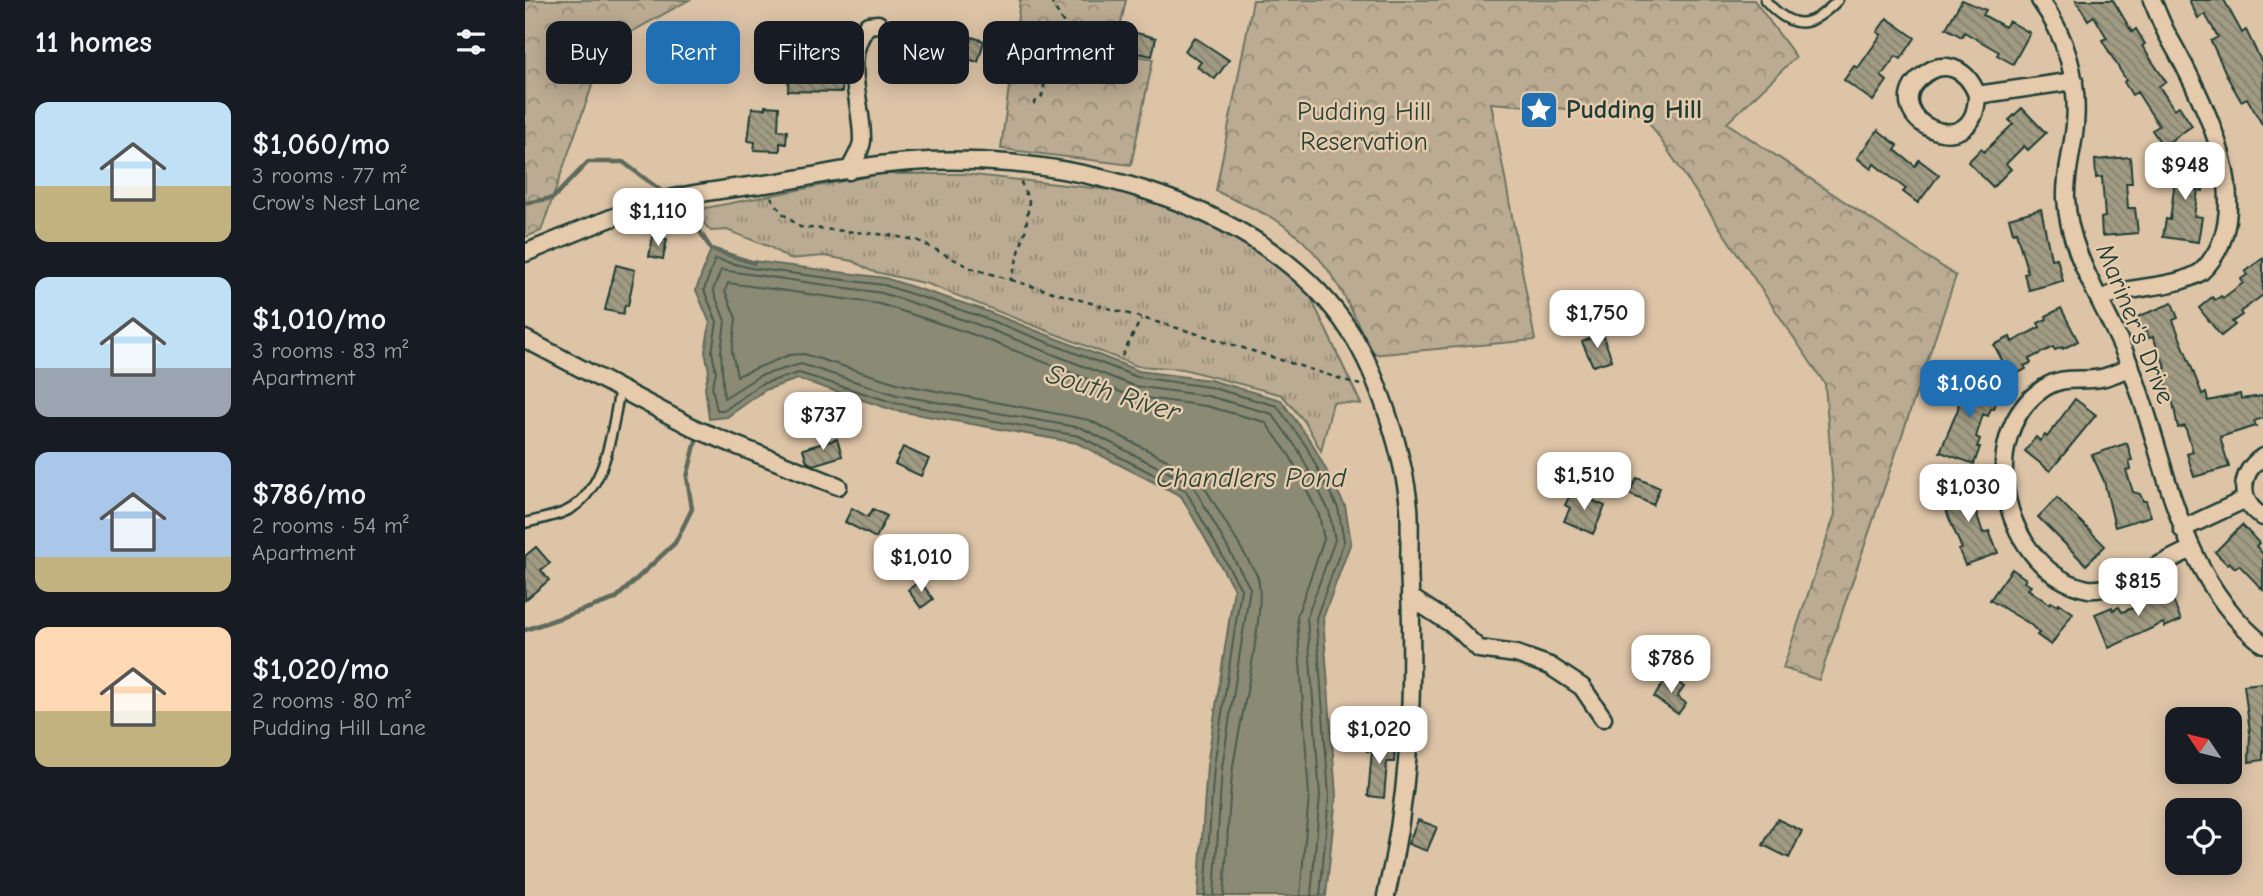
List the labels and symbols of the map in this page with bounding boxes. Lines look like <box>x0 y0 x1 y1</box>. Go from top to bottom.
place icon: Pudding Hill <box>1518 89 1560 131</box>
place label: Pudding Hill <box>1566 95 1702 125</box>
park label: Pudding Hill Reservation <box>1297 97 1431 157</box>
pin: $948 <box>2144 142 2226 202</box>
pin: $1,110 <box>601 188 715 248</box>
street label: Mariner's Drive <box>2089 240 2181 408</box>
pin: $1,750 <box>1540 290 1654 350</box>
water label: South River <box>1042 358 1185 429</box>
pin: $1,060 <box>1912 360 2026 420</box>
pin: $737 <box>782 392 864 452</box>
pin: $1,510 <box>1527 452 1641 512</box>
water label: Chandlers Pond <box>1156 462 1347 494</box>
pin: $1,030 <box>1911 464 2025 524</box>
pin: $1,010 <box>864 534 978 594</box>
pin: $815 <box>2097 558 2179 618</box>
pin: $786 <box>1630 636 1712 695</box>
pin: $1,020 <box>1322 706 1436 766</box>
north arrow <box>2165 707 2242 784</box>

